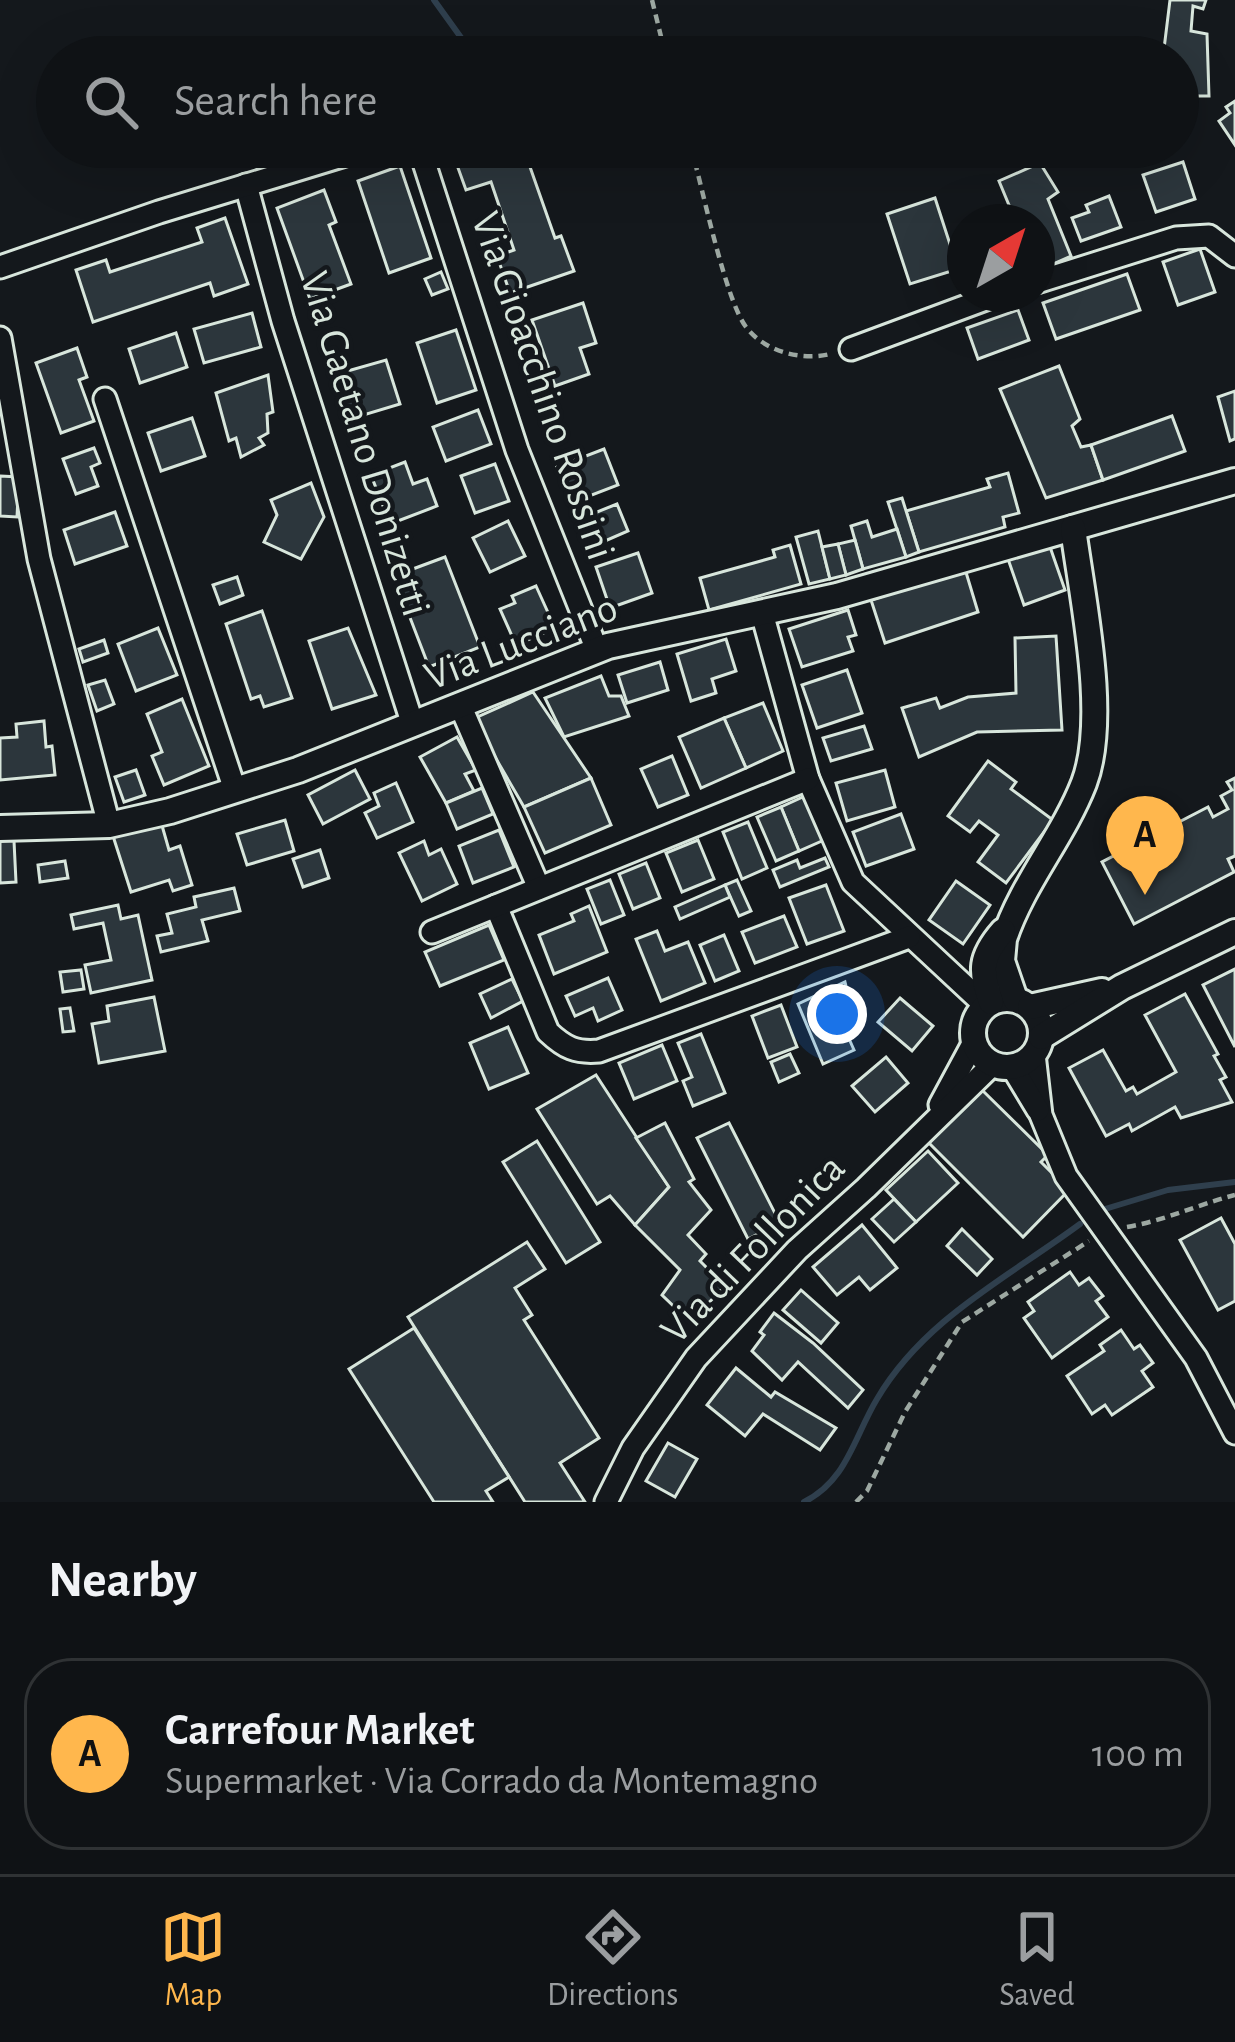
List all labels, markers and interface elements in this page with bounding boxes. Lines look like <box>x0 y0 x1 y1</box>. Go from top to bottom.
search box <box>36 36 1199 168</box>
icon: search <box>78 69 144 135</box>
text: Search here <box>174 79 377 124</box>
north arrow <box>947 204 1055 312</box>
street label: Via Gioacchino Rossini <box>464 207 622 565</box>
street label: Via Gaetano Donizetti <box>293 267 437 621</box>
street label: Via Lucciano <box>419 586 623 698</box>
pin: A <box>1106 796 1184 895</box>
your location <box>807 984 867 1044</box>
street label: Via di Follonica <box>653 1147 853 1351</box>
text: Nearby <box>48 1555 197 1606</box>
text: Carrefour Market <box>165 1708 475 1753</box>
text: A <box>78 1735 102 1774</box>
text: 100 m <box>1092 1735 1184 1774</box>
text: Supermarket · Via Corrado da Montemagno <box>165 1762 818 1801</box>
tab: Map <box>160 1904 226 2016</box>
tab: Directions <box>547 1904 678 2016</box>
tab: Saved <box>999 1904 1075 2016</box>

